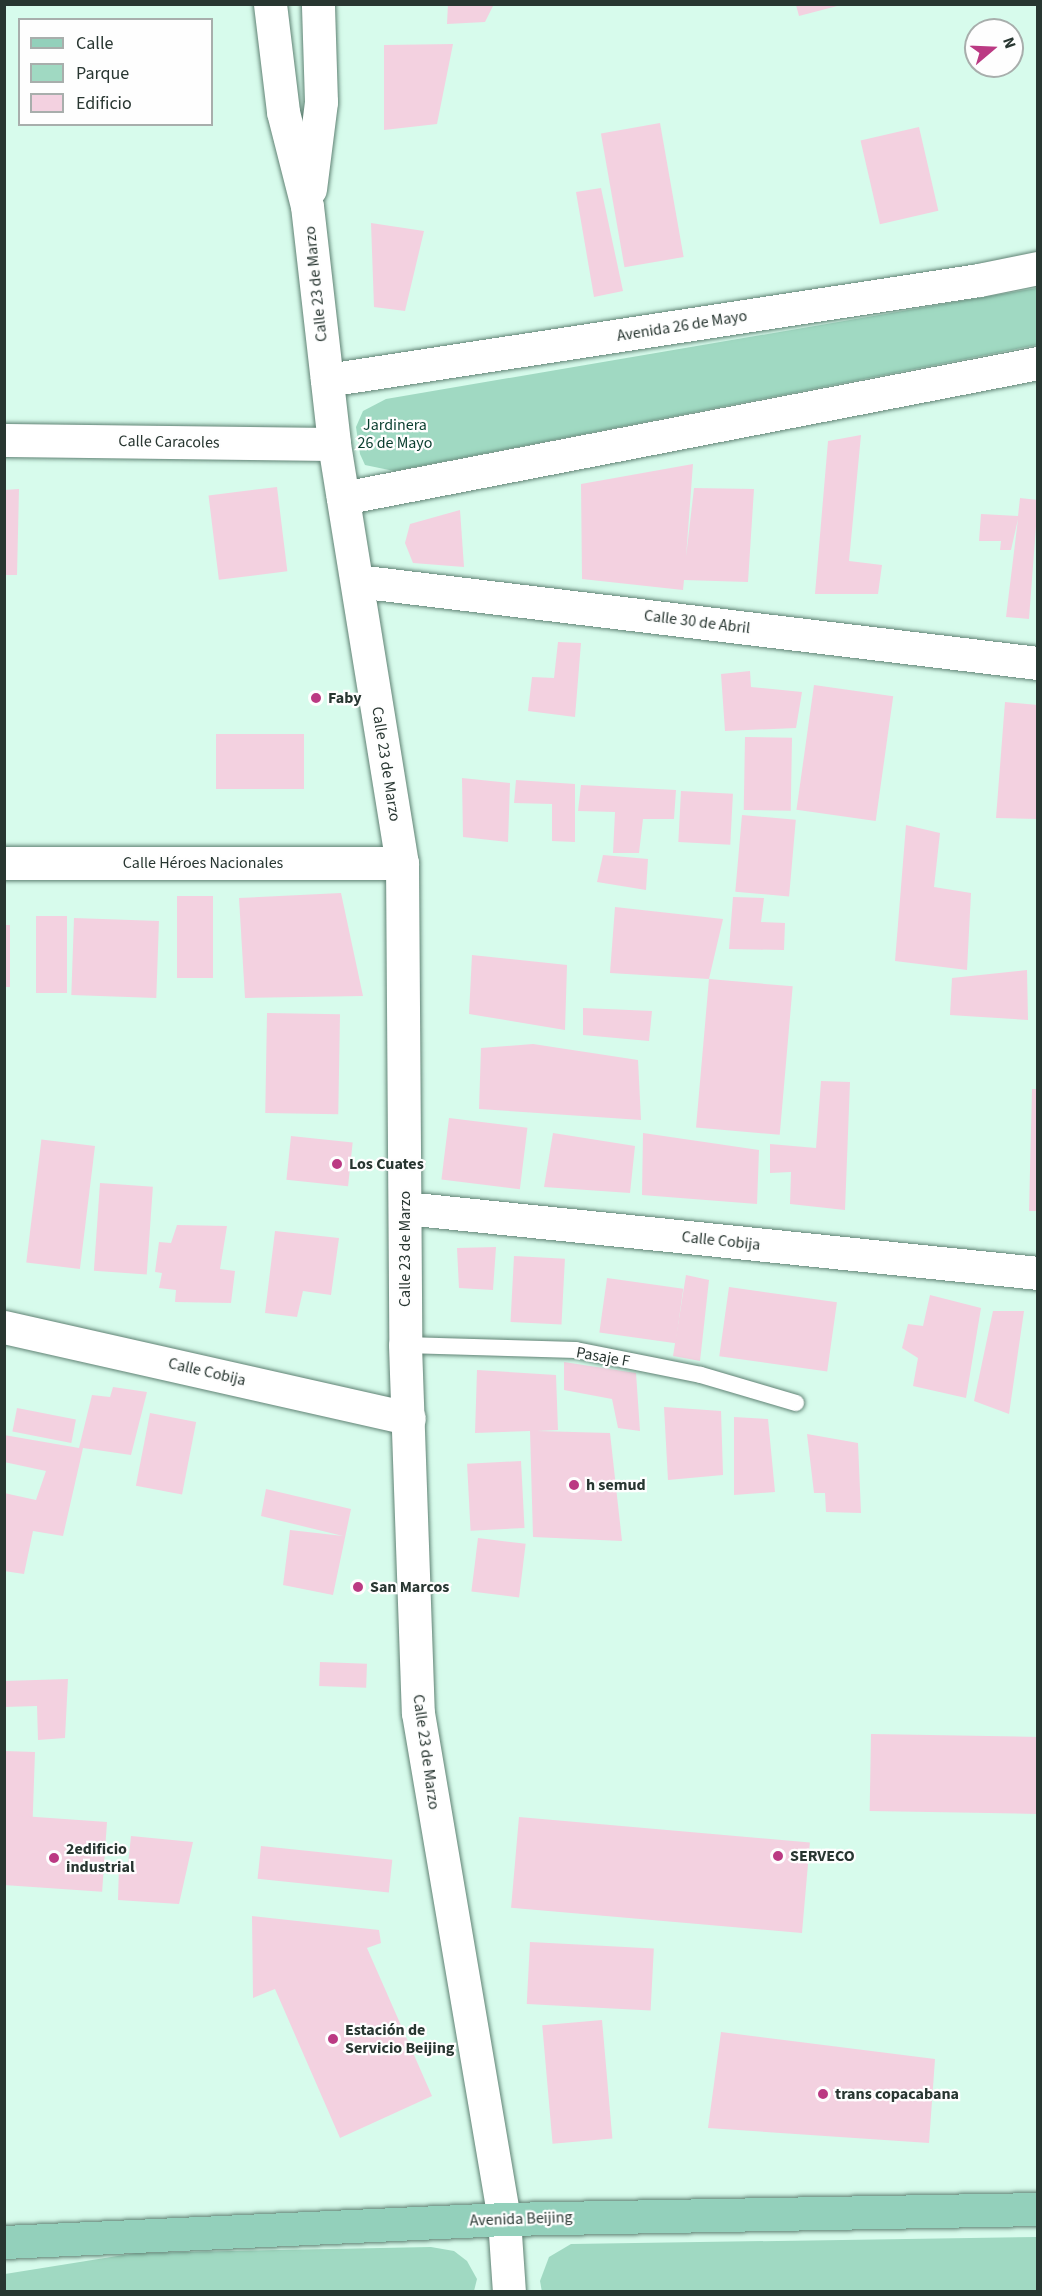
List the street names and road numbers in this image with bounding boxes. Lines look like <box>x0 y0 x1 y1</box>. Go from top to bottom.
street label: Calle 23 de Marzo <box>300 225 332 343</box>
street label: Avenida 26 de Mayo <box>615 306 749 346</box>
street label: Calle Caracoles <box>118 432 220 452</box>
street label: Calle 30 de Abril <box>643 606 751 638</box>
street label: Calle 23 de Marzo <box>367 705 405 823</box>
street label: Calle Héroes Nacionales <box>123 853 283 873</box>
street label: Calle 23 de Marzo <box>395 1191 415 1307</box>
street label: Calle Cobija <box>681 1227 761 1255</box>
street label: Pasaje F <box>575 1343 631 1371</box>
street label: Calle Cobija <box>166 1354 248 1390</box>
street label: Calle 23 de Marzo <box>408 1693 444 1811</box>
street label: Avenida Beijing <box>469 2208 573 2230</box>

